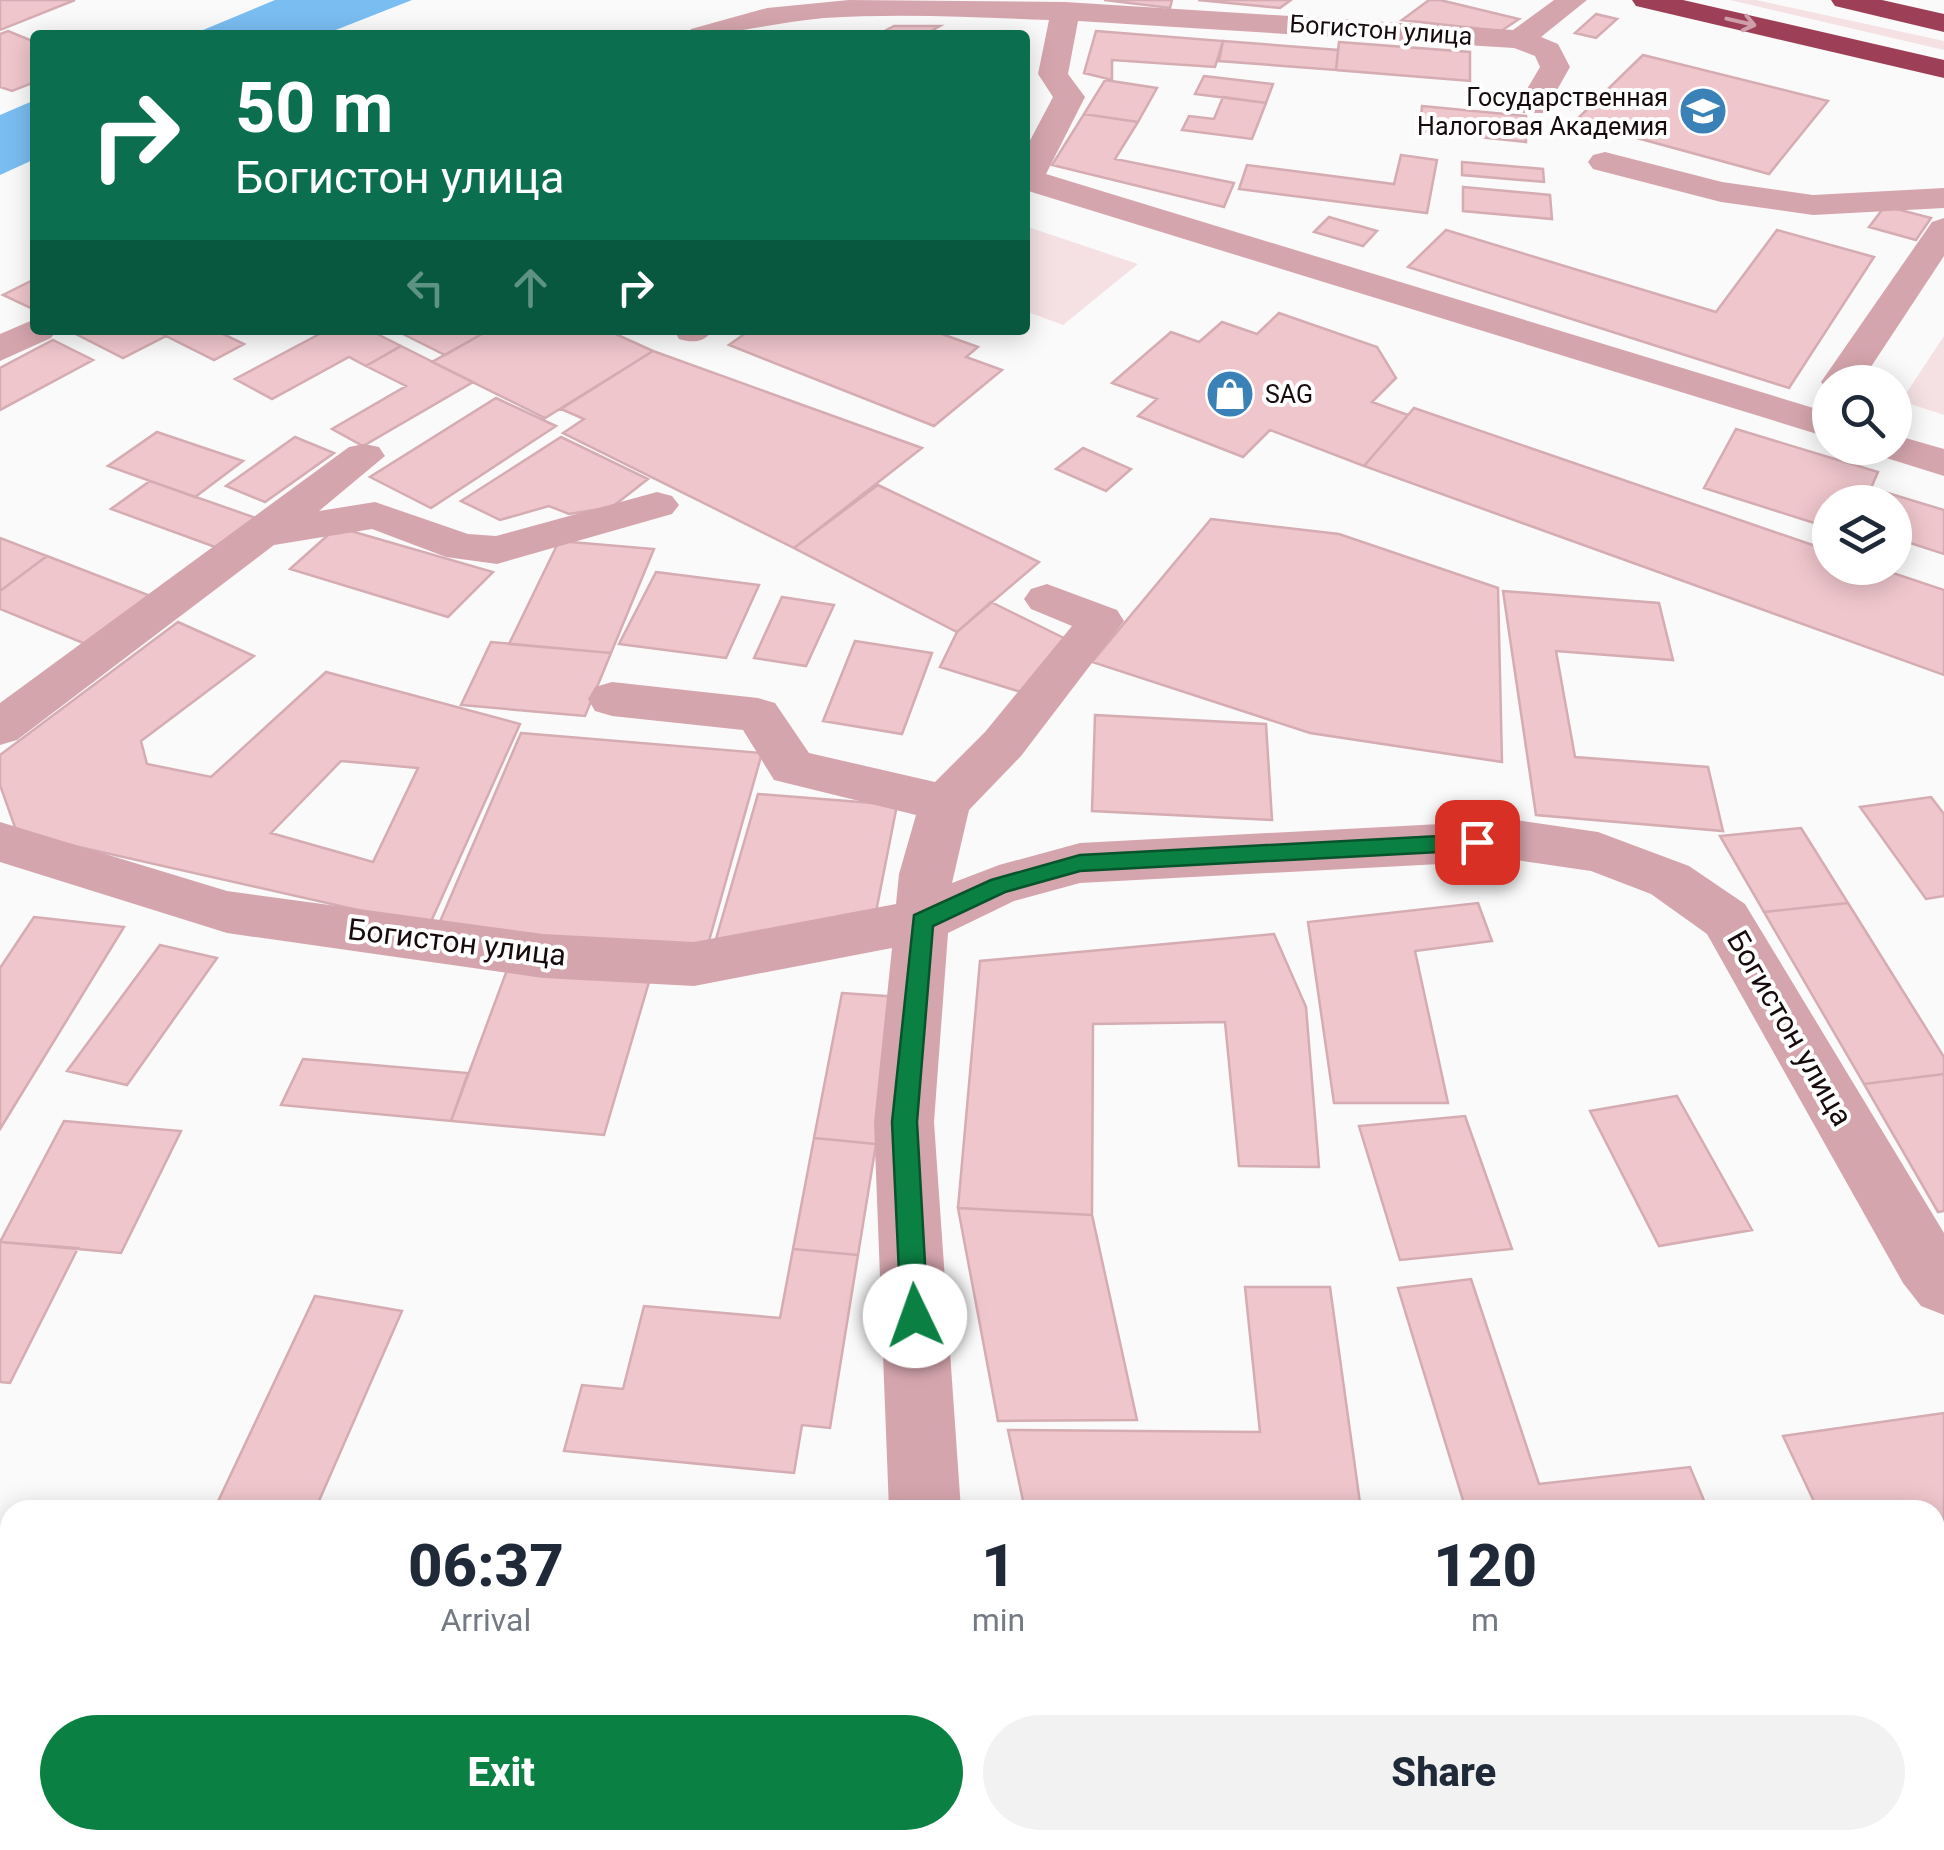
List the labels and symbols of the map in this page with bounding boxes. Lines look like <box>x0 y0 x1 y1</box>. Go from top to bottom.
street label: Богистон улица <box>1289 9 1473 51</box>
one-way arrow <box>1724 14 1756 32</box>
place label: Государственная Налоговая Академия <box>1417 83 1668 141</box>
school or university icon: Государственная Налоговая Академия <box>1677 85 1729 137</box>
shop icon: SAG <box>1204 368 1256 420</box>
place label: SAG <box>1265 380 1313 409</box>
pin <box>1435 800 1520 885</box>
street label: Богистон улица <box>346 911 568 973</box>
street label: Богистон улица <box>1720 924 1860 1132</box>
position arrow <box>863 1264 967 1368</box>

